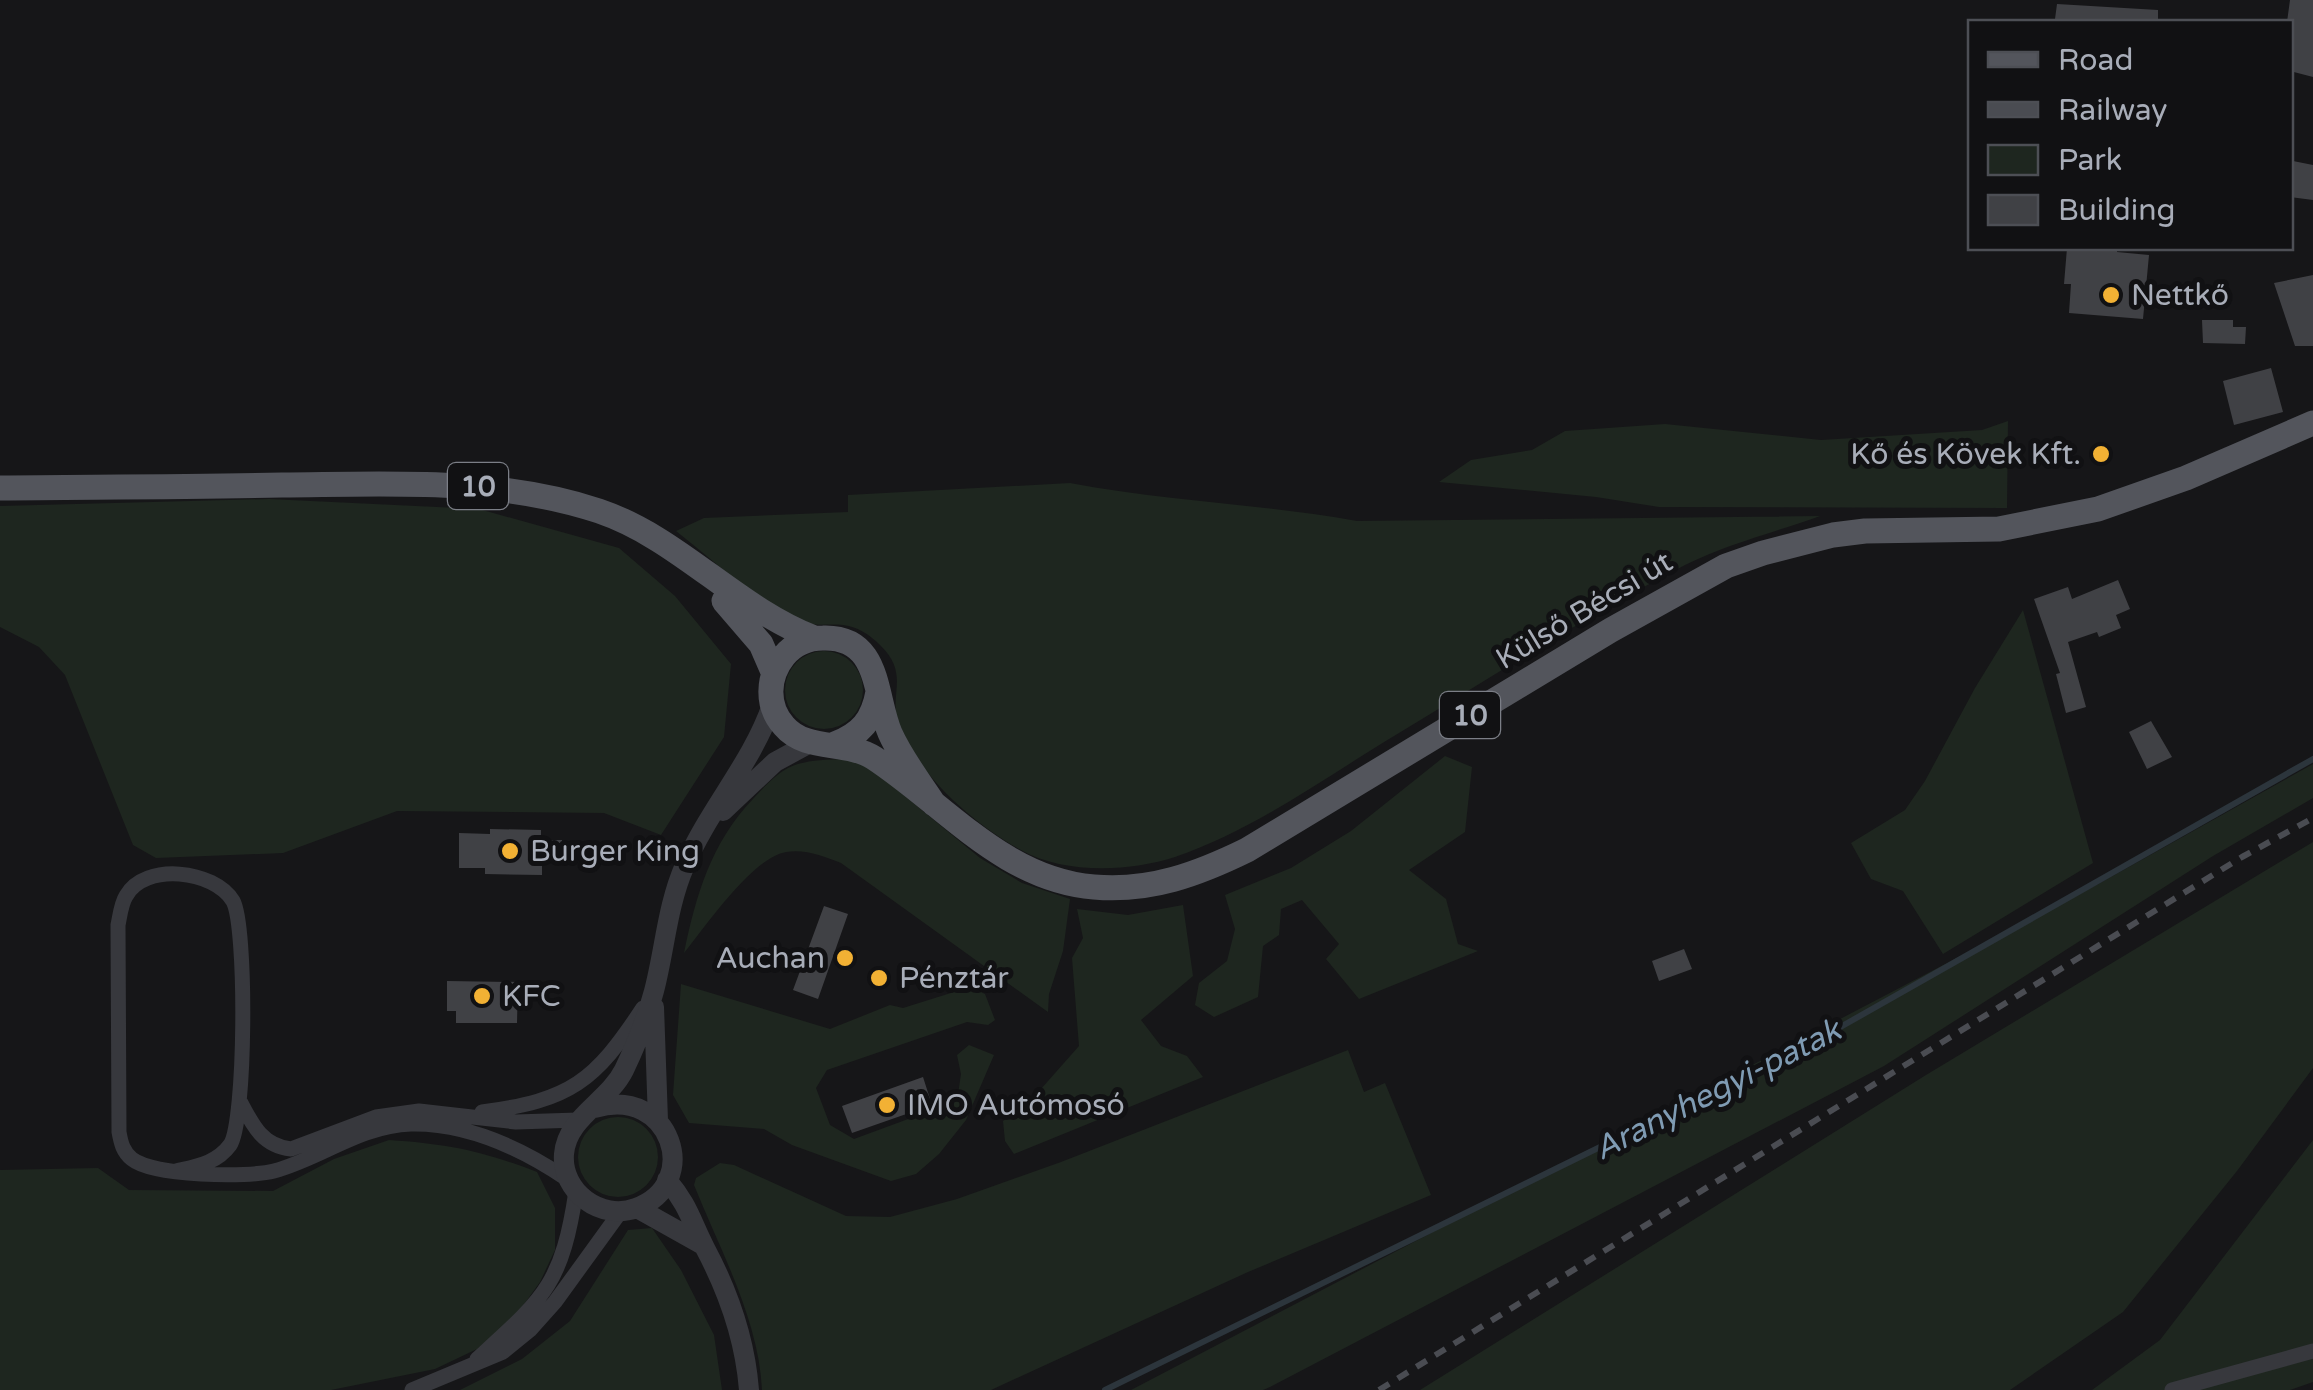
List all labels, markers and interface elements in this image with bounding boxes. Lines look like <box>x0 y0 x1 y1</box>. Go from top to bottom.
legend <box>1968 20 2293 250</box>
text: Road <box>2058 42 2133 79</box>
text: Railway <box>2058 92 2167 129</box>
text: Park <box>2058 142 2122 179</box>
text: Building <box>2058 192 2175 229</box>
place label: Nettkő <box>2131 277 2229 314</box>
marker: Nettkő <box>2100 284 2122 306</box>
place label: Kő és Kövek Kft. <box>1850 436 2081 473</box>
marker: Kő és Kövek Kft. <box>2090 443 2112 465</box>
road number: 10 <box>448 463 508 509</box>
street label: Külső Bécsi út <box>1489 543 1679 678</box>
road number: 10 <box>1440 692 1500 738</box>
place label: Burger King <box>530 833 700 870</box>
marker: Burger King <box>499 840 521 862</box>
place label: Auchan <box>715 940 825 977</box>
marker: Auchan <box>834 947 856 969</box>
place label: Pénztár <box>899 960 1009 997</box>
marker: Pénztár <box>868 967 890 989</box>
place label: KFC <box>502 978 561 1015</box>
marker: KFC <box>471 985 493 1007</box>
water label: Aranyhegyi-patak <box>1588 1010 1849 1169</box>
place label: IMO Autómosó <box>907 1087 1125 1124</box>
marker: IMO Autómosó <box>876 1094 898 1116</box>

